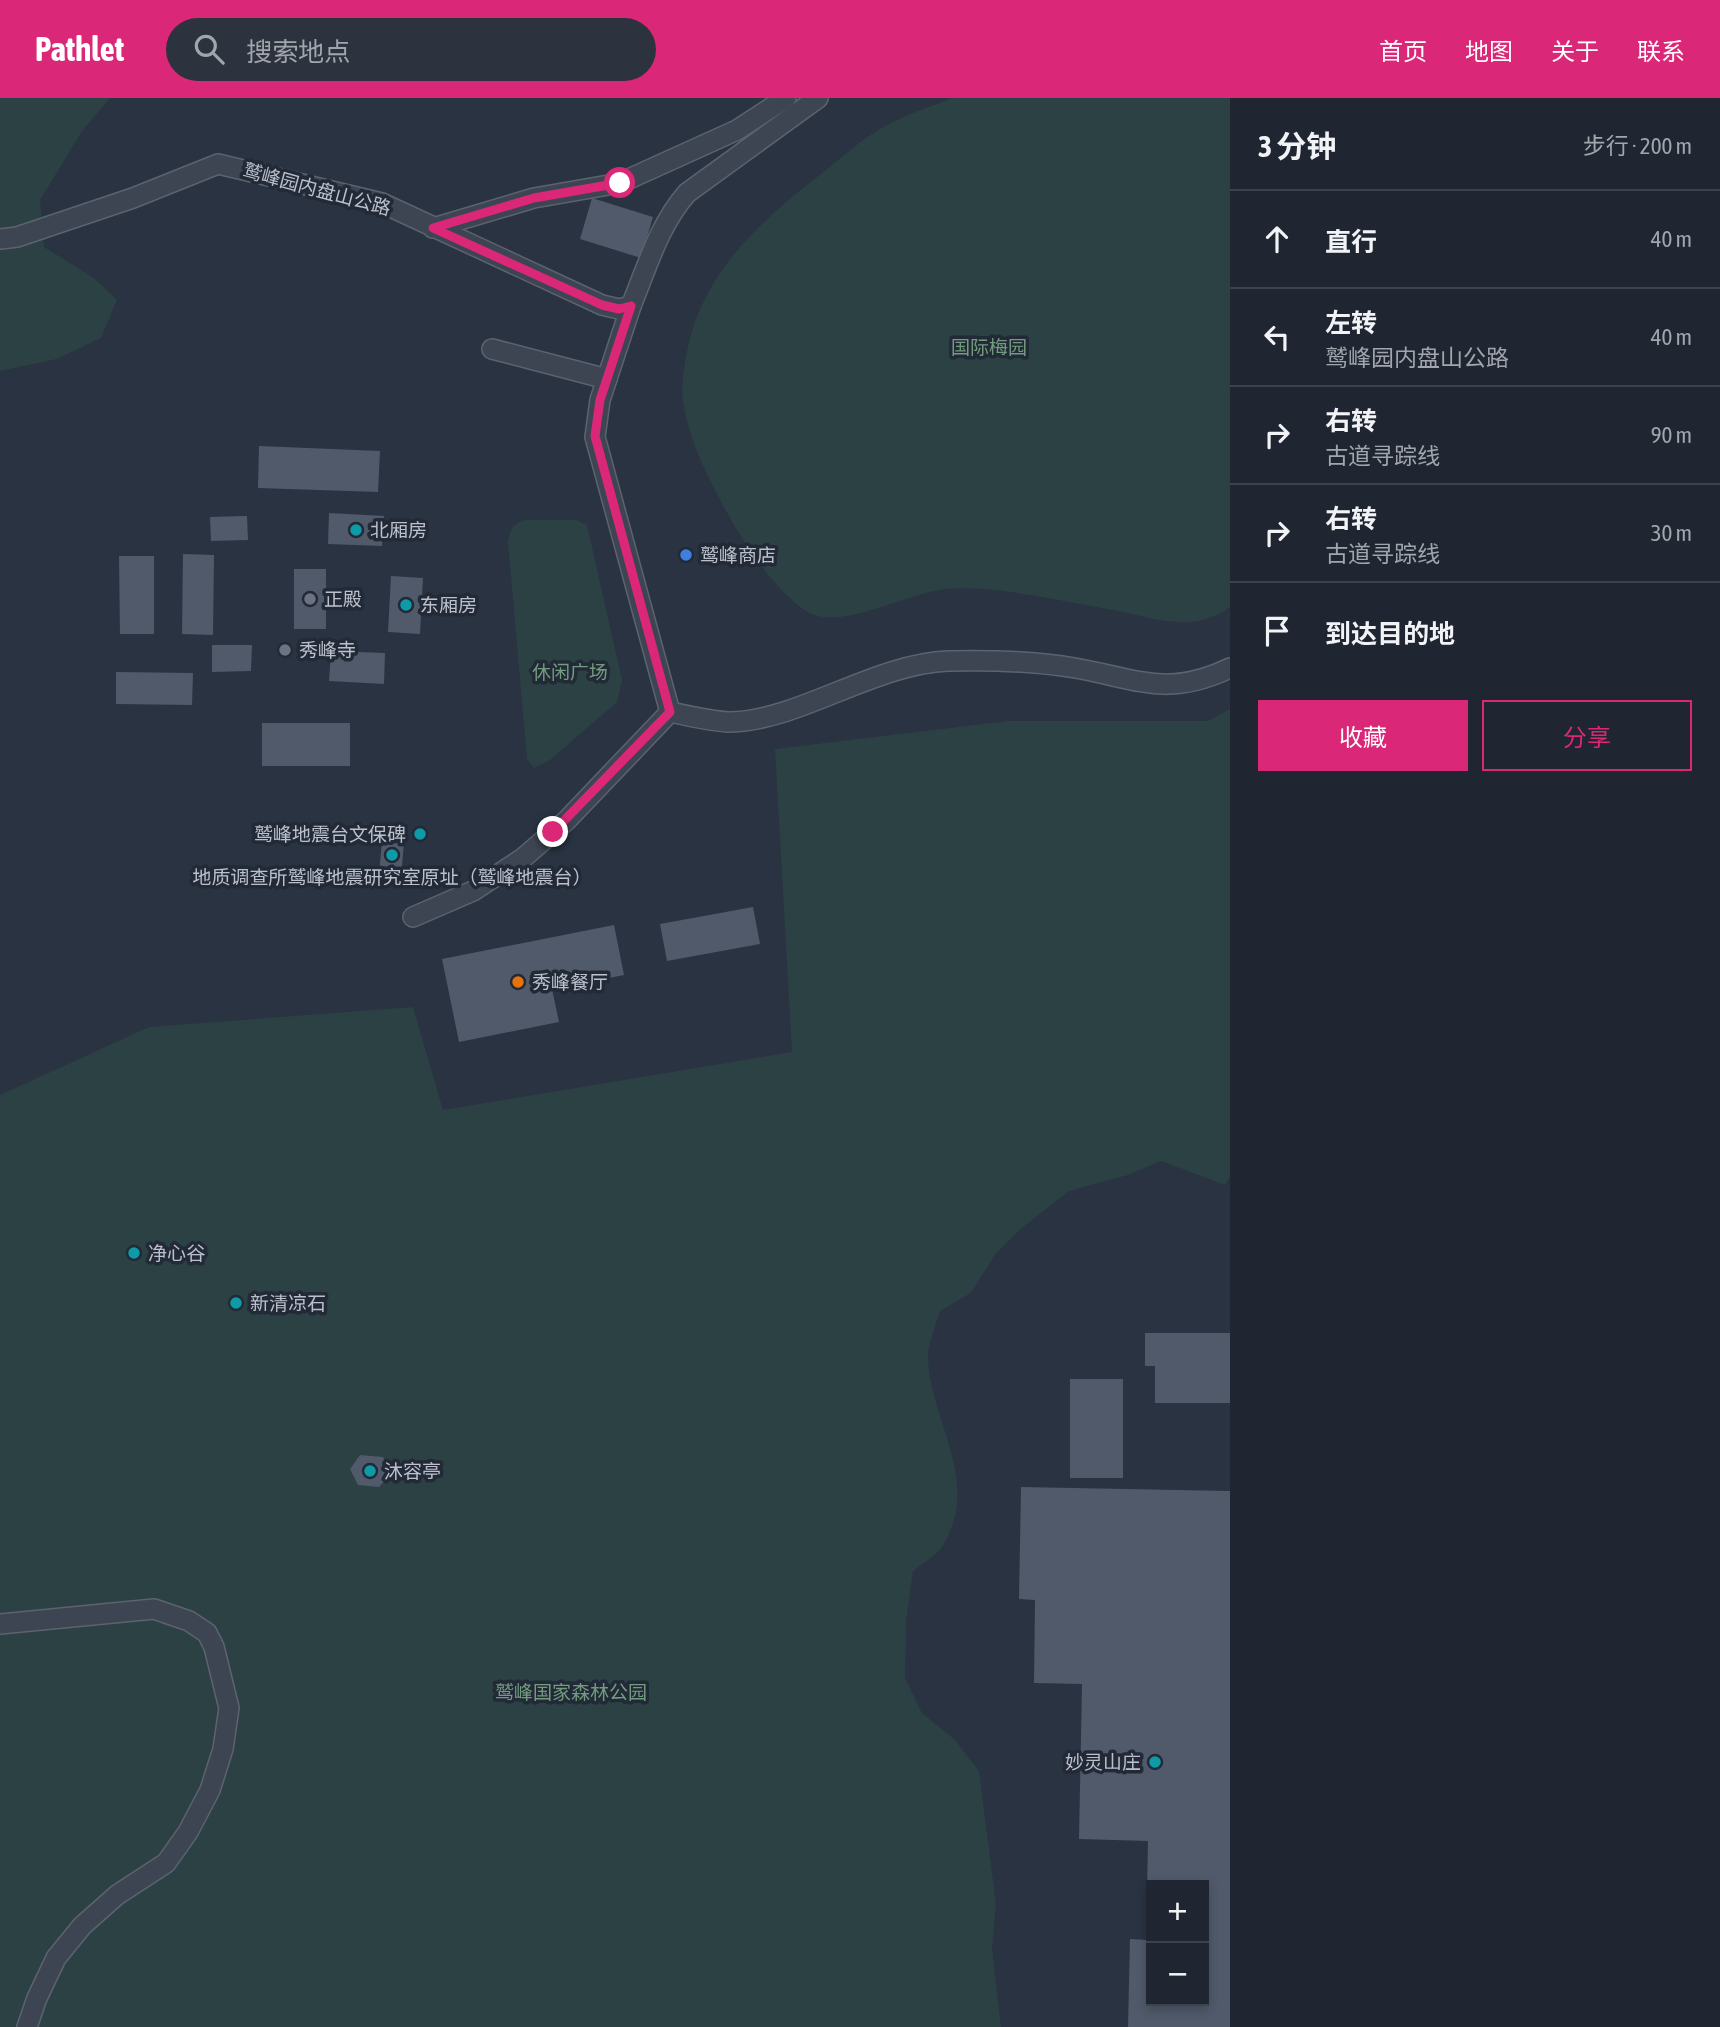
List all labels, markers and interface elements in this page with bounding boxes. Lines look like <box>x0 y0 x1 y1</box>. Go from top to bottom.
search box <box>166 18 656 81</box>
text: Pathlet <box>35 30 124 68</box>
icon: search <box>190 30 228 68</box>
text: 搜索地点 <box>246 37 350 67</box>
text: 首页 <box>1379 38 1427 65</box>
text: 地图 <box>1465 38 1513 65</box>
text: 关于 <box>1551 38 1599 65</box>
text: 联系 <box>1637 38 1685 65</box>
text: 3 分钟 <box>1258 129 1336 163</box>
text: 步行 · 200 m <box>1583 133 1692 159</box>
street label: 鹫峰园内盘山公路 <box>241 159 393 219</box>
route start <box>604 167 635 198</box>
icon: ahead <box>1258 220 1296 258</box>
text: 40 m <box>1651 226 1692 252</box>
text: 直行 <box>1325 227 1377 257</box>
text: 左转 <box>1325 308 1377 338</box>
icon: left <box>1258 318 1296 356</box>
text: 40 m <box>1651 324 1692 350</box>
park label: 国际梅园 <box>951 336 1027 358</box>
text: 鹫峰园内盘山公路 <box>1325 345 1509 371</box>
text: 右转 <box>1325 406 1377 436</box>
icon: right <box>1258 416 1296 454</box>
text: 90 m <box>1651 422 1692 448</box>
text: 古道寻踪线 <box>1325 443 1440 469</box>
text: 右转 <box>1325 504 1377 534</box>
icon: right <box>1258 514 1296 552</box>
place label: 北厢房 <box>370 519 427 541</box>
text: 30 m <box>1651 520 1692 546</box>
marker: 北厢房 <box>348 522 364 538</box>
text: 古道寻踪线 <box>1325 541 1440 567</box>
place label: 鹫峰商店 <box>700 544 776 566</box>
marker: 鹫峰商店 <box>678 547 694 563</box>
place label: 正殿 <box>324 588 362 610</box>
marker: 正殿 <box>302 591 318 607</box>
place label: 东厢房 <box>420 594 477 616</box>
marker: 东厢房 <box>398 597 414 613</box>
icon: arrive <box>1258 612 1296 650</box>
text: 到达目的地 <box>1325 619 1455 649</box>
place label: 秀峰寺 <box>299 639 356 661</box>
marker: 秀峰寺 <box>277 642 293 658</box>
park label: 休闲广场 <box>532 661 608 683</box>
button: 收藏 <box>1258 700 1468 771</box>
button: 分享 <box>1482 700 1692 771</box>
route end <box>537 816 568 847</box>
place label: 鹫峰地震台文保碑 <box>254 823 406 845</box>
marker: 鹫峰地震台文保碑 <box>412 826 428 842</box>
marker: 地质调查所鹫峰地震研究室原址（鹫峰地震台） <box>384 847 400 863</box>
place label: 地质调查所鹫峰地震研究室原址（鹫峰地震台） <box>192 866 592 888</box>
place label: 秀峰餐厅 <box>532 971 608 993</box>
marker: 秀峰餐厅 <box>510 974 526 990</box>
place label: 净心谷 <box>148 1242 205 1264</box>
marker: 净心谷 <box>126 1245 142 1261</box>
place label: 新清凉石 <box>250 1292 326 1314</box>
marker: 新清凉石 <box>228 1295 244 1311</box>
place label: 沐容亭 <box>384 1460 441 1482</box>
marker: 沐容亭 <box>362 1463 378 1479</box>
park label: 鹫峰国家森林公园 <box>495 1681 647 1703</box>
place label: 妙灵山庄 <box>1065 1751 1141 1773</box>
marker: 妙灵山庄 <box>1147 1754 1163 1770</box>
map controls <box>1146 1880 1209 2006</box>
button: + <box>1146 1880 1209 1943</box>
button: − <box>1146 1943 1209 2006</box>

